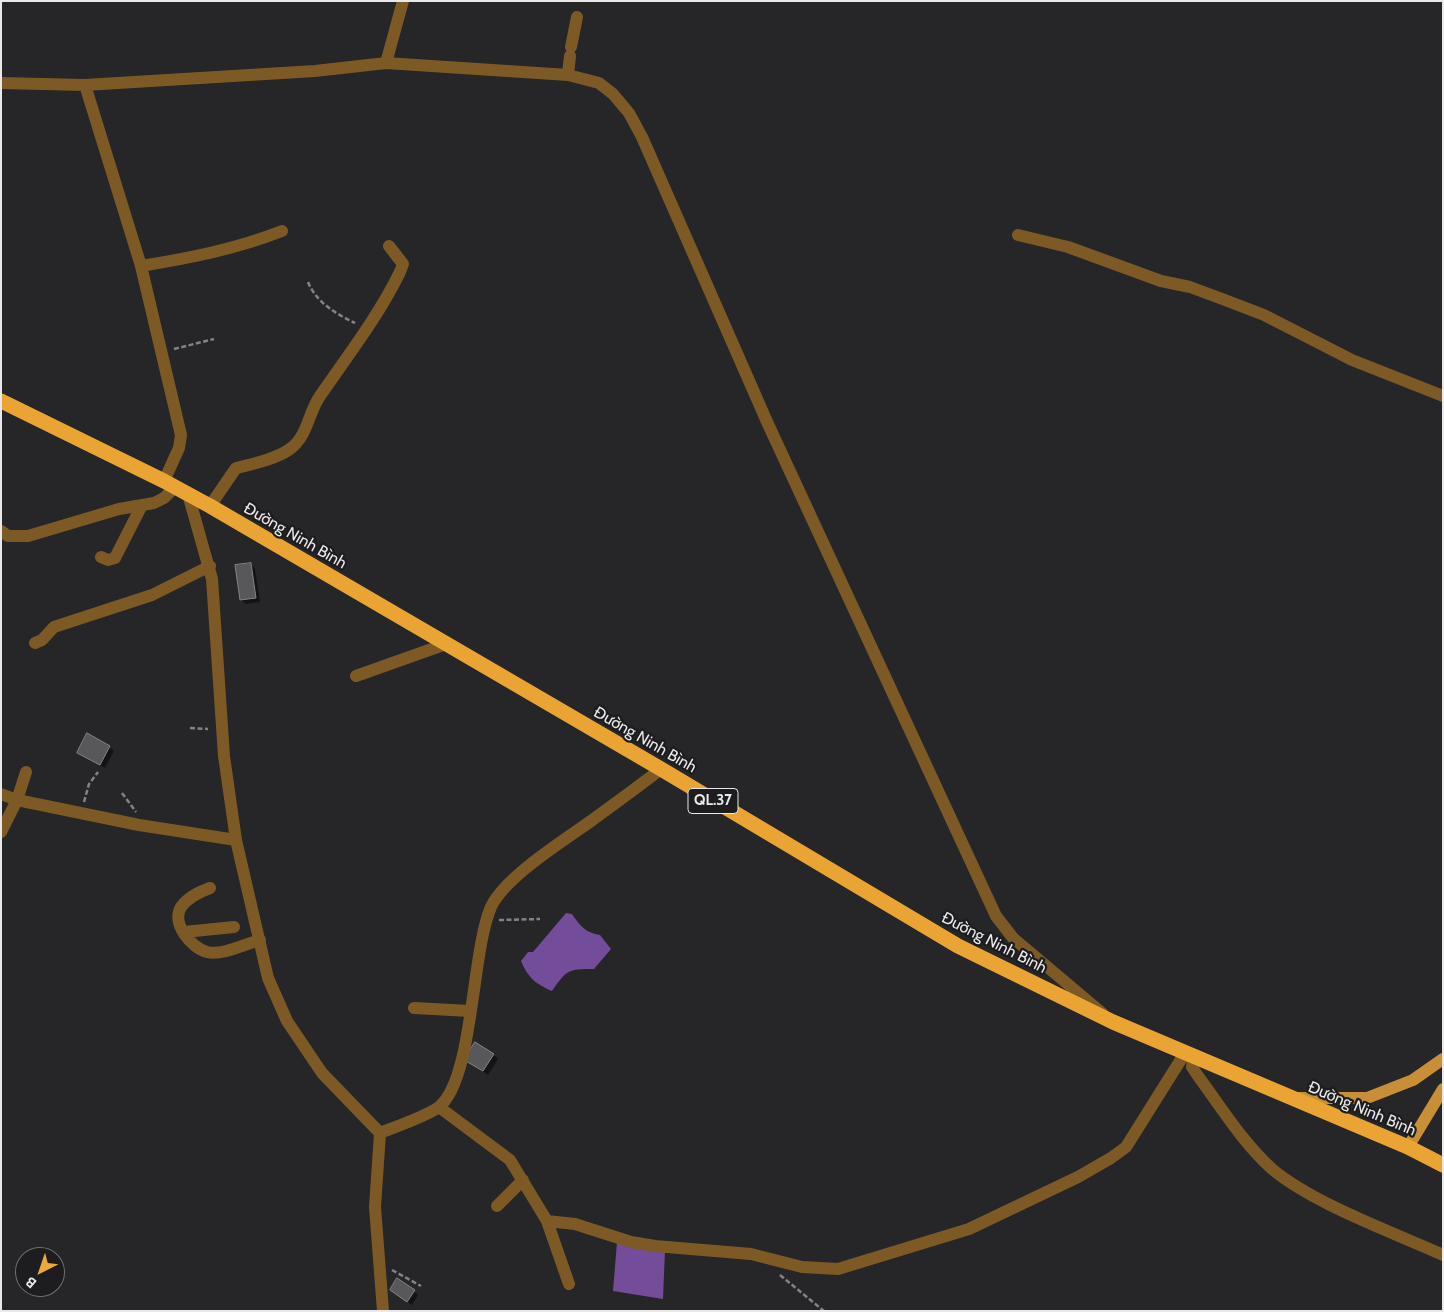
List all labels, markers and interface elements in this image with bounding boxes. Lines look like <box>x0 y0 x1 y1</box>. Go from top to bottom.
street label: Đường Ninh Bình <box>240 499 350 573</box>
street label: Đường Ninh Bình <box>590 703 700 777</box>
road number: QL.37 <box>688 788 738 814</box>
street label: Đường Ninh Bình <box>938 908 1050 978</box>
street label: Đường Ninh Bình <box>1305 1078 1419 1140</box>
north arrow <box>15 1247 65 1297</box>
text: B <box>22 1273 40 1292</box>

